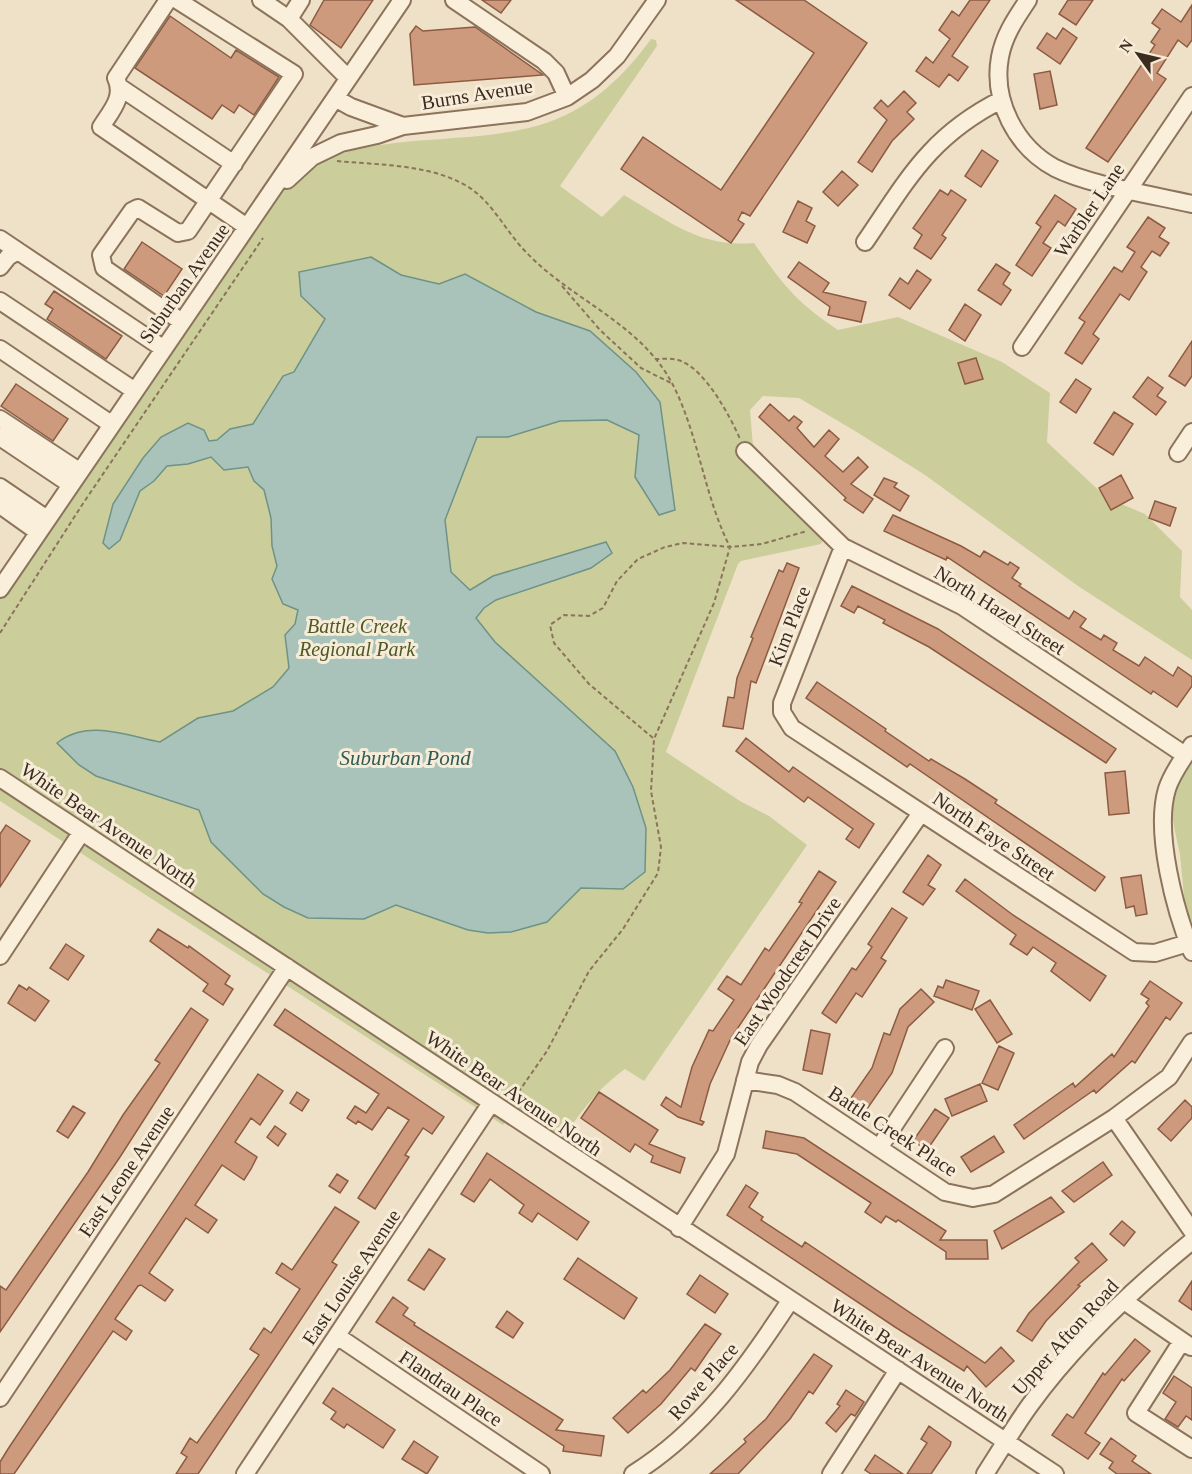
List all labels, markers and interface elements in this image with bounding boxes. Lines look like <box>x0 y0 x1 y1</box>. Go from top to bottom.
north arrow <box>1108 24 1168 84</box>
text: N <box>1116 36 1137 55</box>
street label: Burns Avenue <box>420 74 534 114</box>
street label: Warbler Lane <box>1049 159 1129 261</box>
street label: Suburban Avenue <box>134 219 234 347</box>
street label: North Hazel Street <box>931 561 1070 659</box>
street label: Kim Place <box>764 583 814 669</box>
park label: Battle Creek Regional Park <box>298 615 416 661</box>
water label: Suburban Pond <box>339 746 471 770</box>
street label: White Bear Avenue North <box>17 758 201 892</box>
street label: North Faye Street <box>928 787 1059 886</box>
street label: East Woodcrest Drive <box>729 892 845 1050</box>
street label: White Bear Avenue North <box>422 1026 606 1160</box>
street label: Battle Creek Place <box>825 1081 962 1181</box>
street label: East Leone Avenue <box>74 1101 178 1241</box>
street label: East Louise Avenue <box>298 1205 404 1349</box>
street label: Upper Afton Road <box>1007 1275 1123 1400</box>
street label: White Bear Avenue North <box>827 1294 1013 1426</box>
street label: Rowe Place <box>664 1338 743 1424</box>
street label: Flandrau Place <box>395 1345 507 1431</box>

